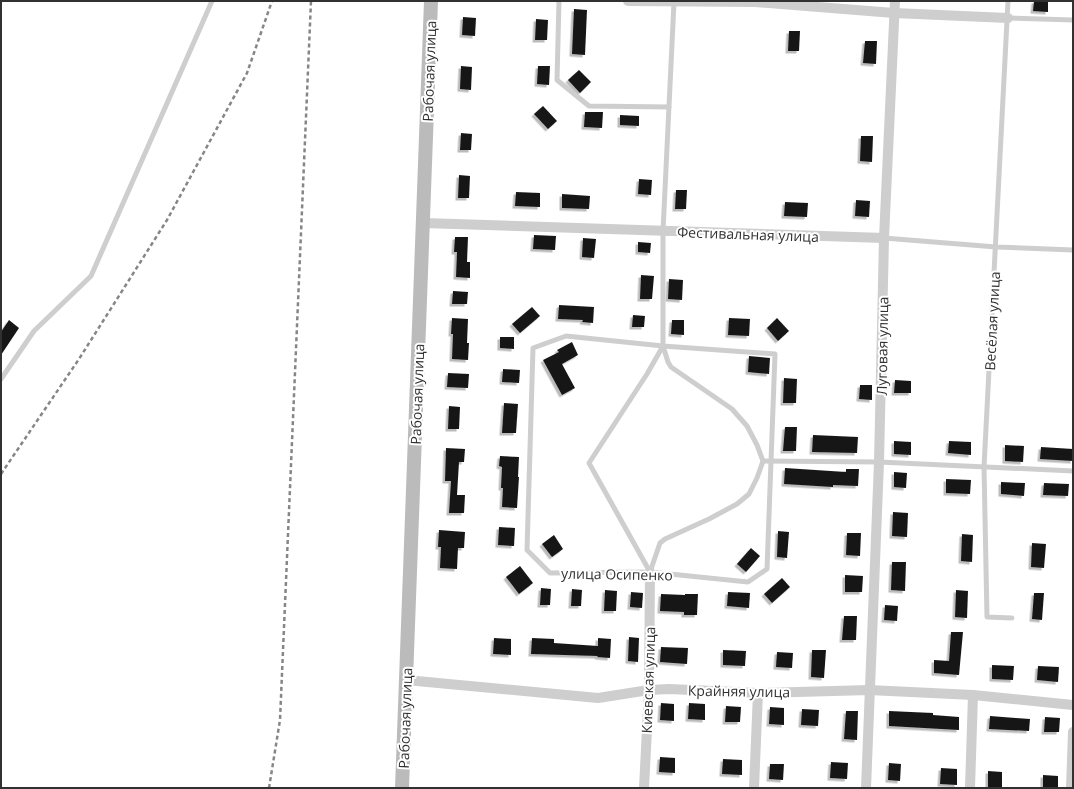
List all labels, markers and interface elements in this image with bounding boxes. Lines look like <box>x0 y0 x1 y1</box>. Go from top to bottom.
street label: Рабочая улица <box>418 20 440 122</box>
street label: Фестивальная улица <box>677 222 819 246</box>
street label: Весёлая улица <box>980 271 1004 371</box>
street label: Луговая улица <box>872 296 892 396</box>
street label: Рабочая улица <box>406 343 428 445</box>
street label: улица Осипенко <box>561 564 673 584</box>
street label: Киевская улица <box>637 626 659 734</box>
street label: Рабочая улица <box>394 667 416 769</box>
street label: Крайняя улица <box>688 681 790 701</box>

